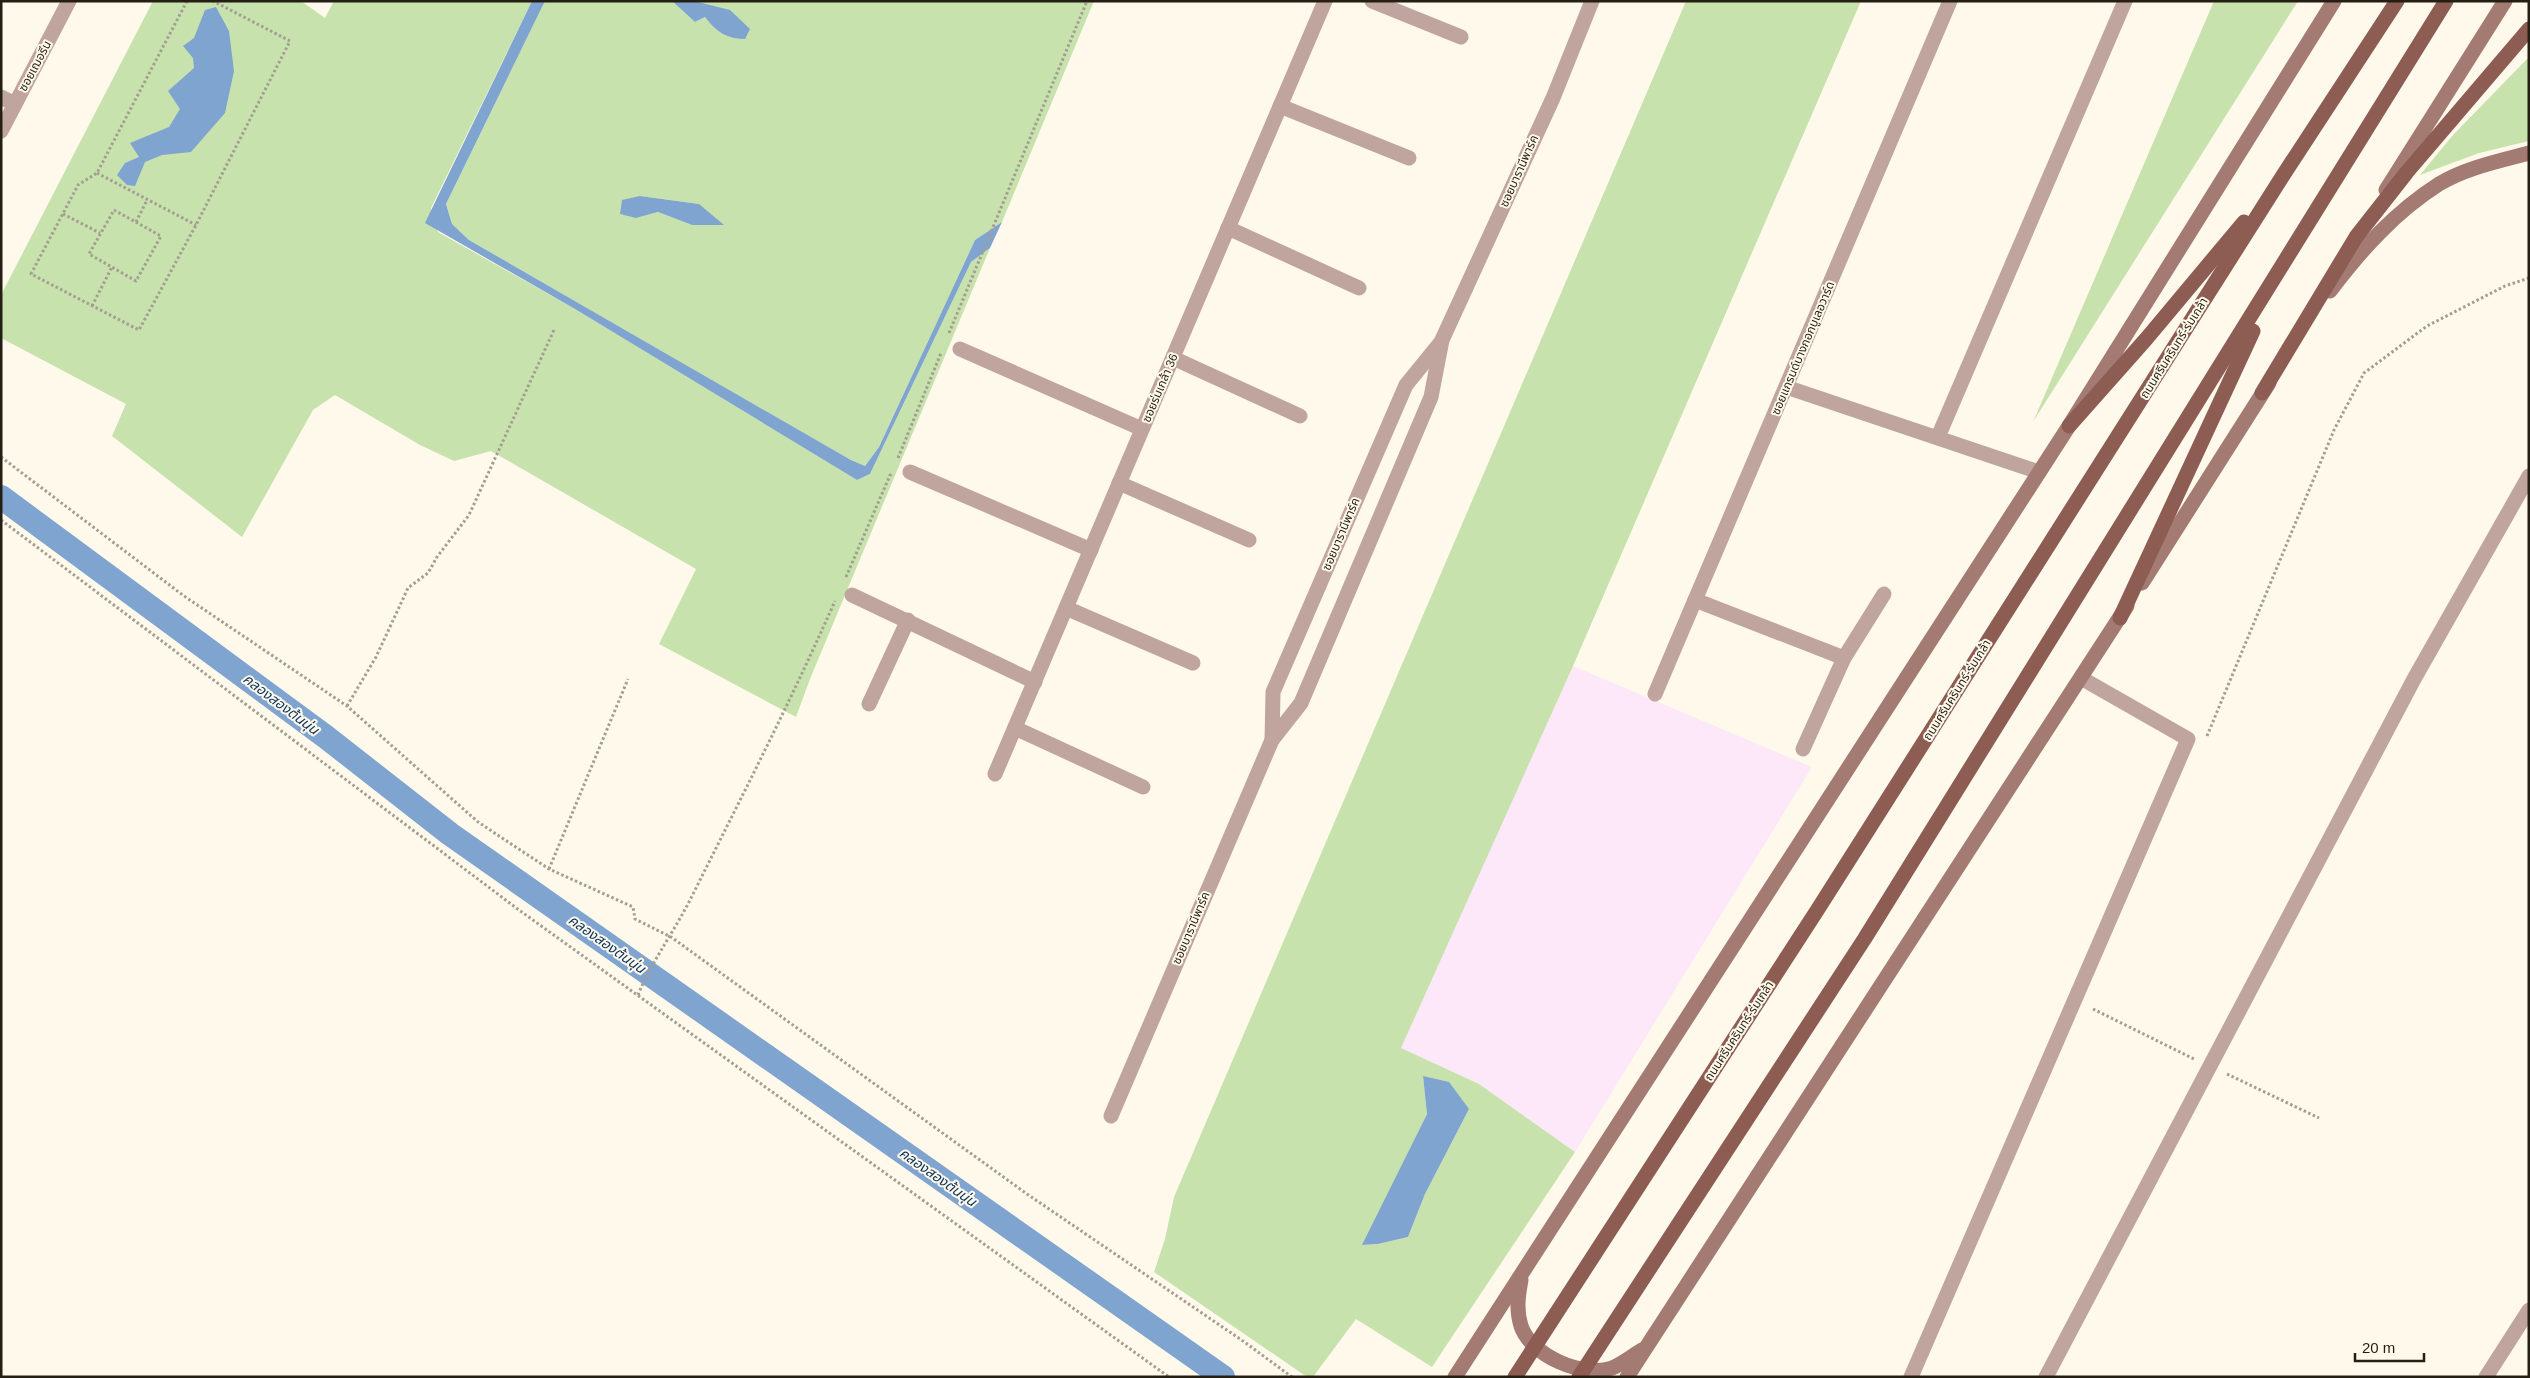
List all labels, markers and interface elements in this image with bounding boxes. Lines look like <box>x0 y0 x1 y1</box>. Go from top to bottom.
street label: ซอยเฌอรีน <box>16 38 54 94</box>
street label: ซอยบารานีพาร์ค <box>1497 133 1541 209</box>
street label: ซอยแกรนด์บางกอกบูเลอวาร์ด <box>1769 279 1837 417</box>
street label: ถนนศรีนครินทร์-ร่มเกล้า <box>2137 295 2211 401</box>
street label: ซอยร่มเกล้า 36 <box>1139 351 1181 424</box>
street label: ซอยบารานีพาร์ค <box>1319 496 1363 572</box>
street label: ถนนศรีนครินทร์-ร่มเกล้า <box>1920 637 1994 743</box>
water label: คลองสองต้นนุ่น <box>240 670 323 739</box>
street label: ซอยบารานีพาร์ค <box>1169 890 1213 966</box>
water label: คลองสองต้นนุ่น <box>565 912 650 978</box>
street label: ถนนศรีนครินทร์-ร่มเกล้า <box>1702 978 1776 1084</box>
water label: คลองสองต้นนุ่น <box>896 1145 981 1211</box>
scale bar <box>2355 1330 2424 1362</box>
text: 20 m <box>2362 1339 2395 1356</box>

